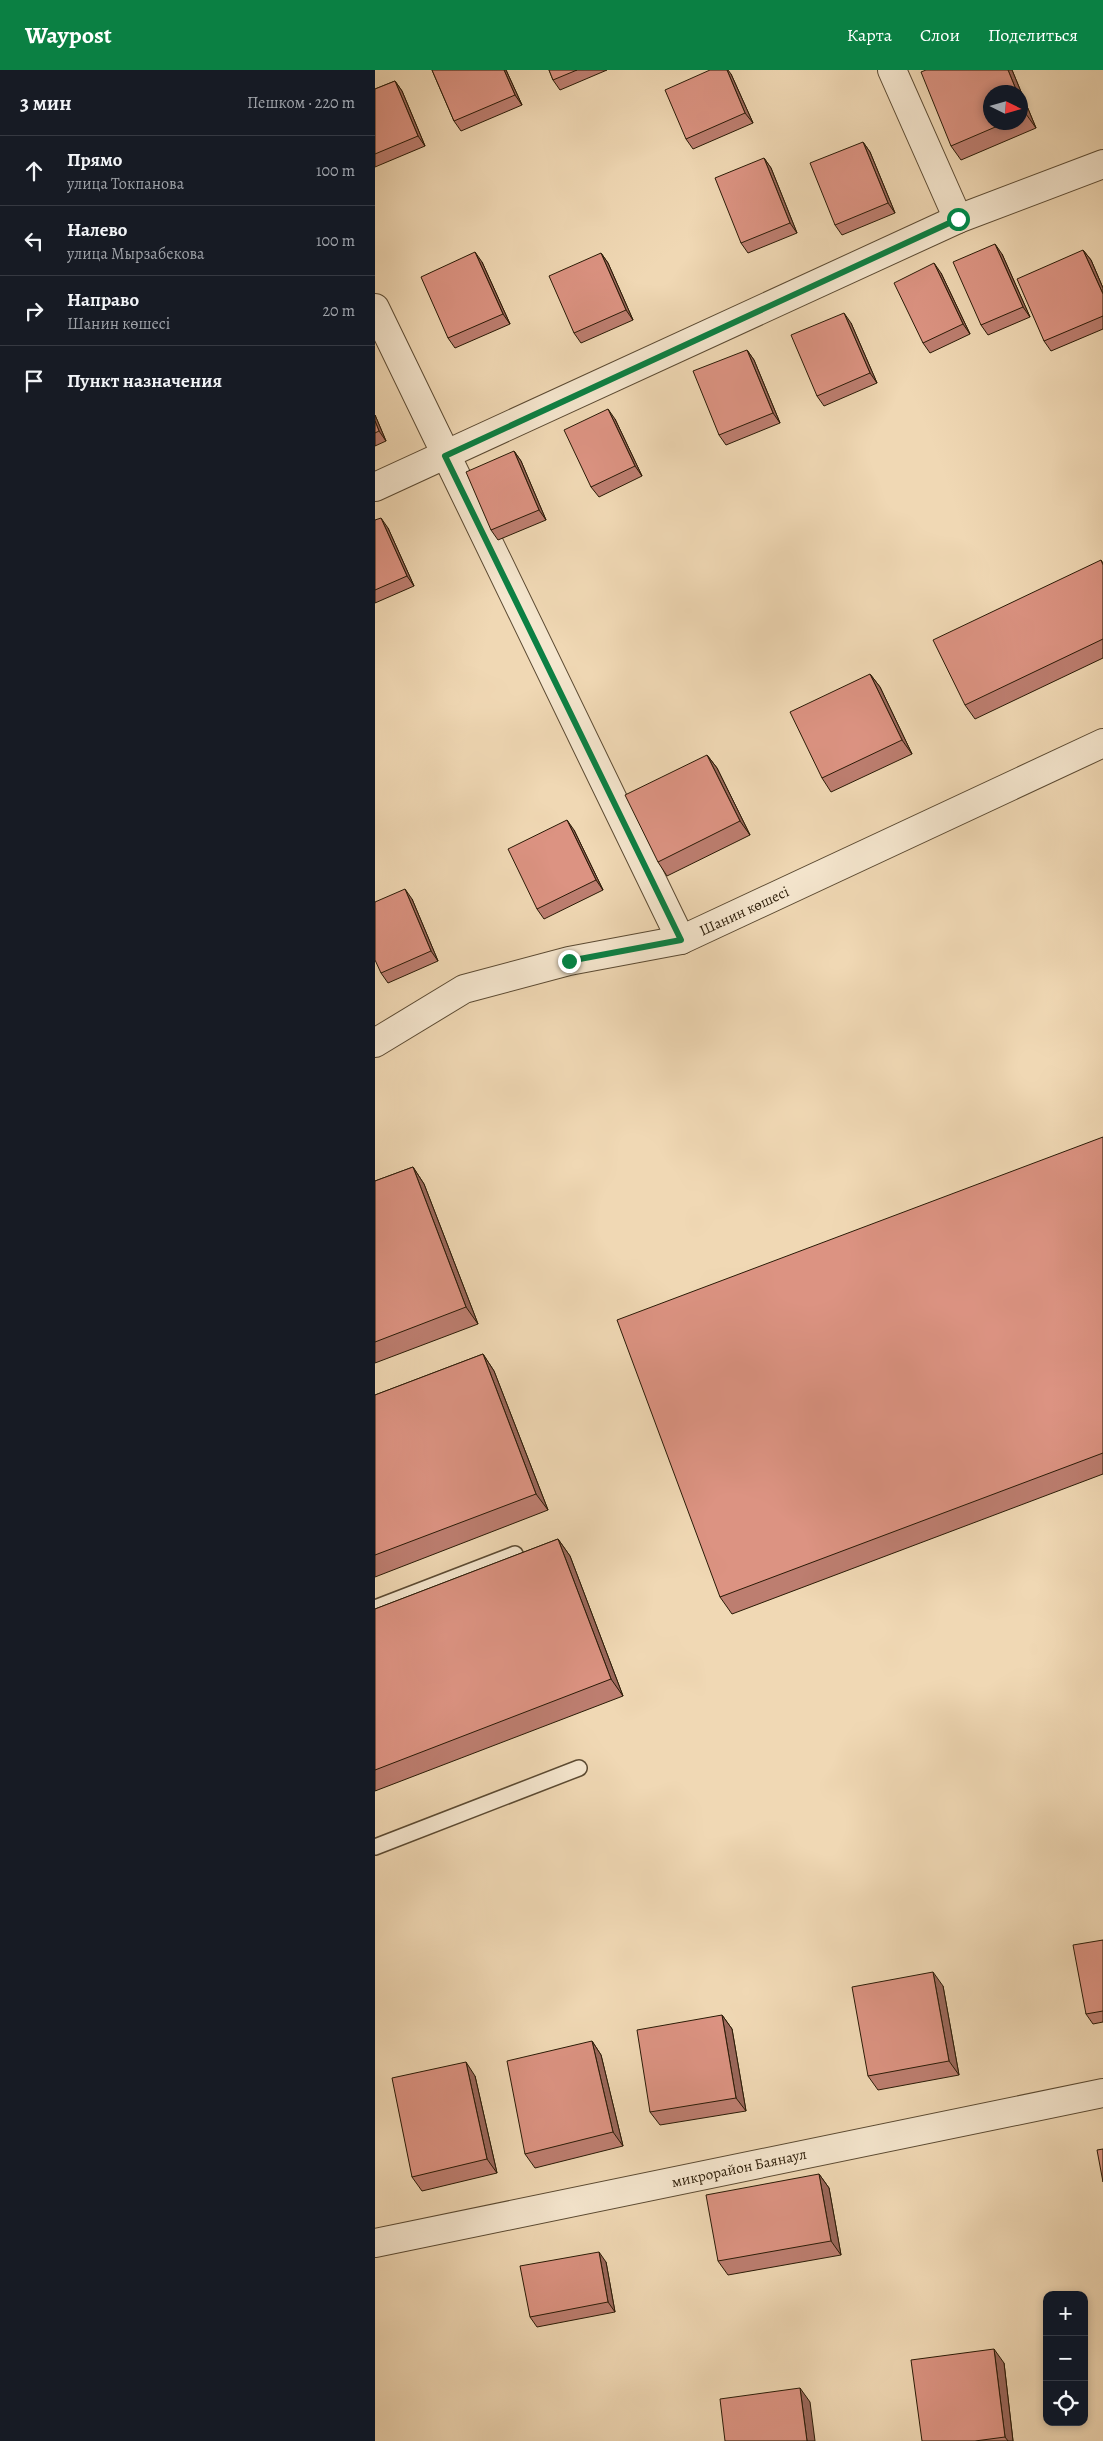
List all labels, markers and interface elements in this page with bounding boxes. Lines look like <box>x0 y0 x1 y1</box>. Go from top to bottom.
text: Waypost <box>25 19 112 51</box>
text: Карта <box>847 23 892 47</box>
text: Слои <box>920 23 960 47</box>
text: Поделиться <box>988 23 1078 47</box>
north arrow <box>983 85 1028 130</box>
text: 3 мин <box>20 89 72 117</box>
text: Пешком · 220 m <box>247 92 355 114</box>
text: Прямо <box>67 147 122 173</box>
icon: ahead <box>20 157 48 185</box>
text: 100 m <box>316 160 355 182</box>
text: улица Токпанова <box>67 173 184 195</box>
route start <box>947 208 970 231</box>
text: Налево <box>67 217 127 243</box>
icon: left <box>20 227 48 255</box>
text: 100 m <box>316 230 355 252</box>
text: улица Мырзабекова <box>67 243 205 265</box>
text: Направо <box>67 287 139 313</box>
icon: right <box>20 297 48 325</box>
text: 20 m <box>322 300 355 322</box>
text: Шанин көшесі <box>67 313 170 335</box>
icon: arrive <box>20 367 48 395</box>
text: Пункт назначения <box>67 368 222 394</box>
street label: Шанин көшесі <box>696 881 792 941</box>
route end <box>558 950 581 973</box>
street label: микрорайон Баянаул <box>670 2144 808 2192</box>
map controls <box>1043 2291 1088 2426</box>
button: + <box>1043 2291 1088 2336</box>
button: − <box>1043 2336 1088 2381</box>
button: locate <box>1043 2381 1088 2426</box>

